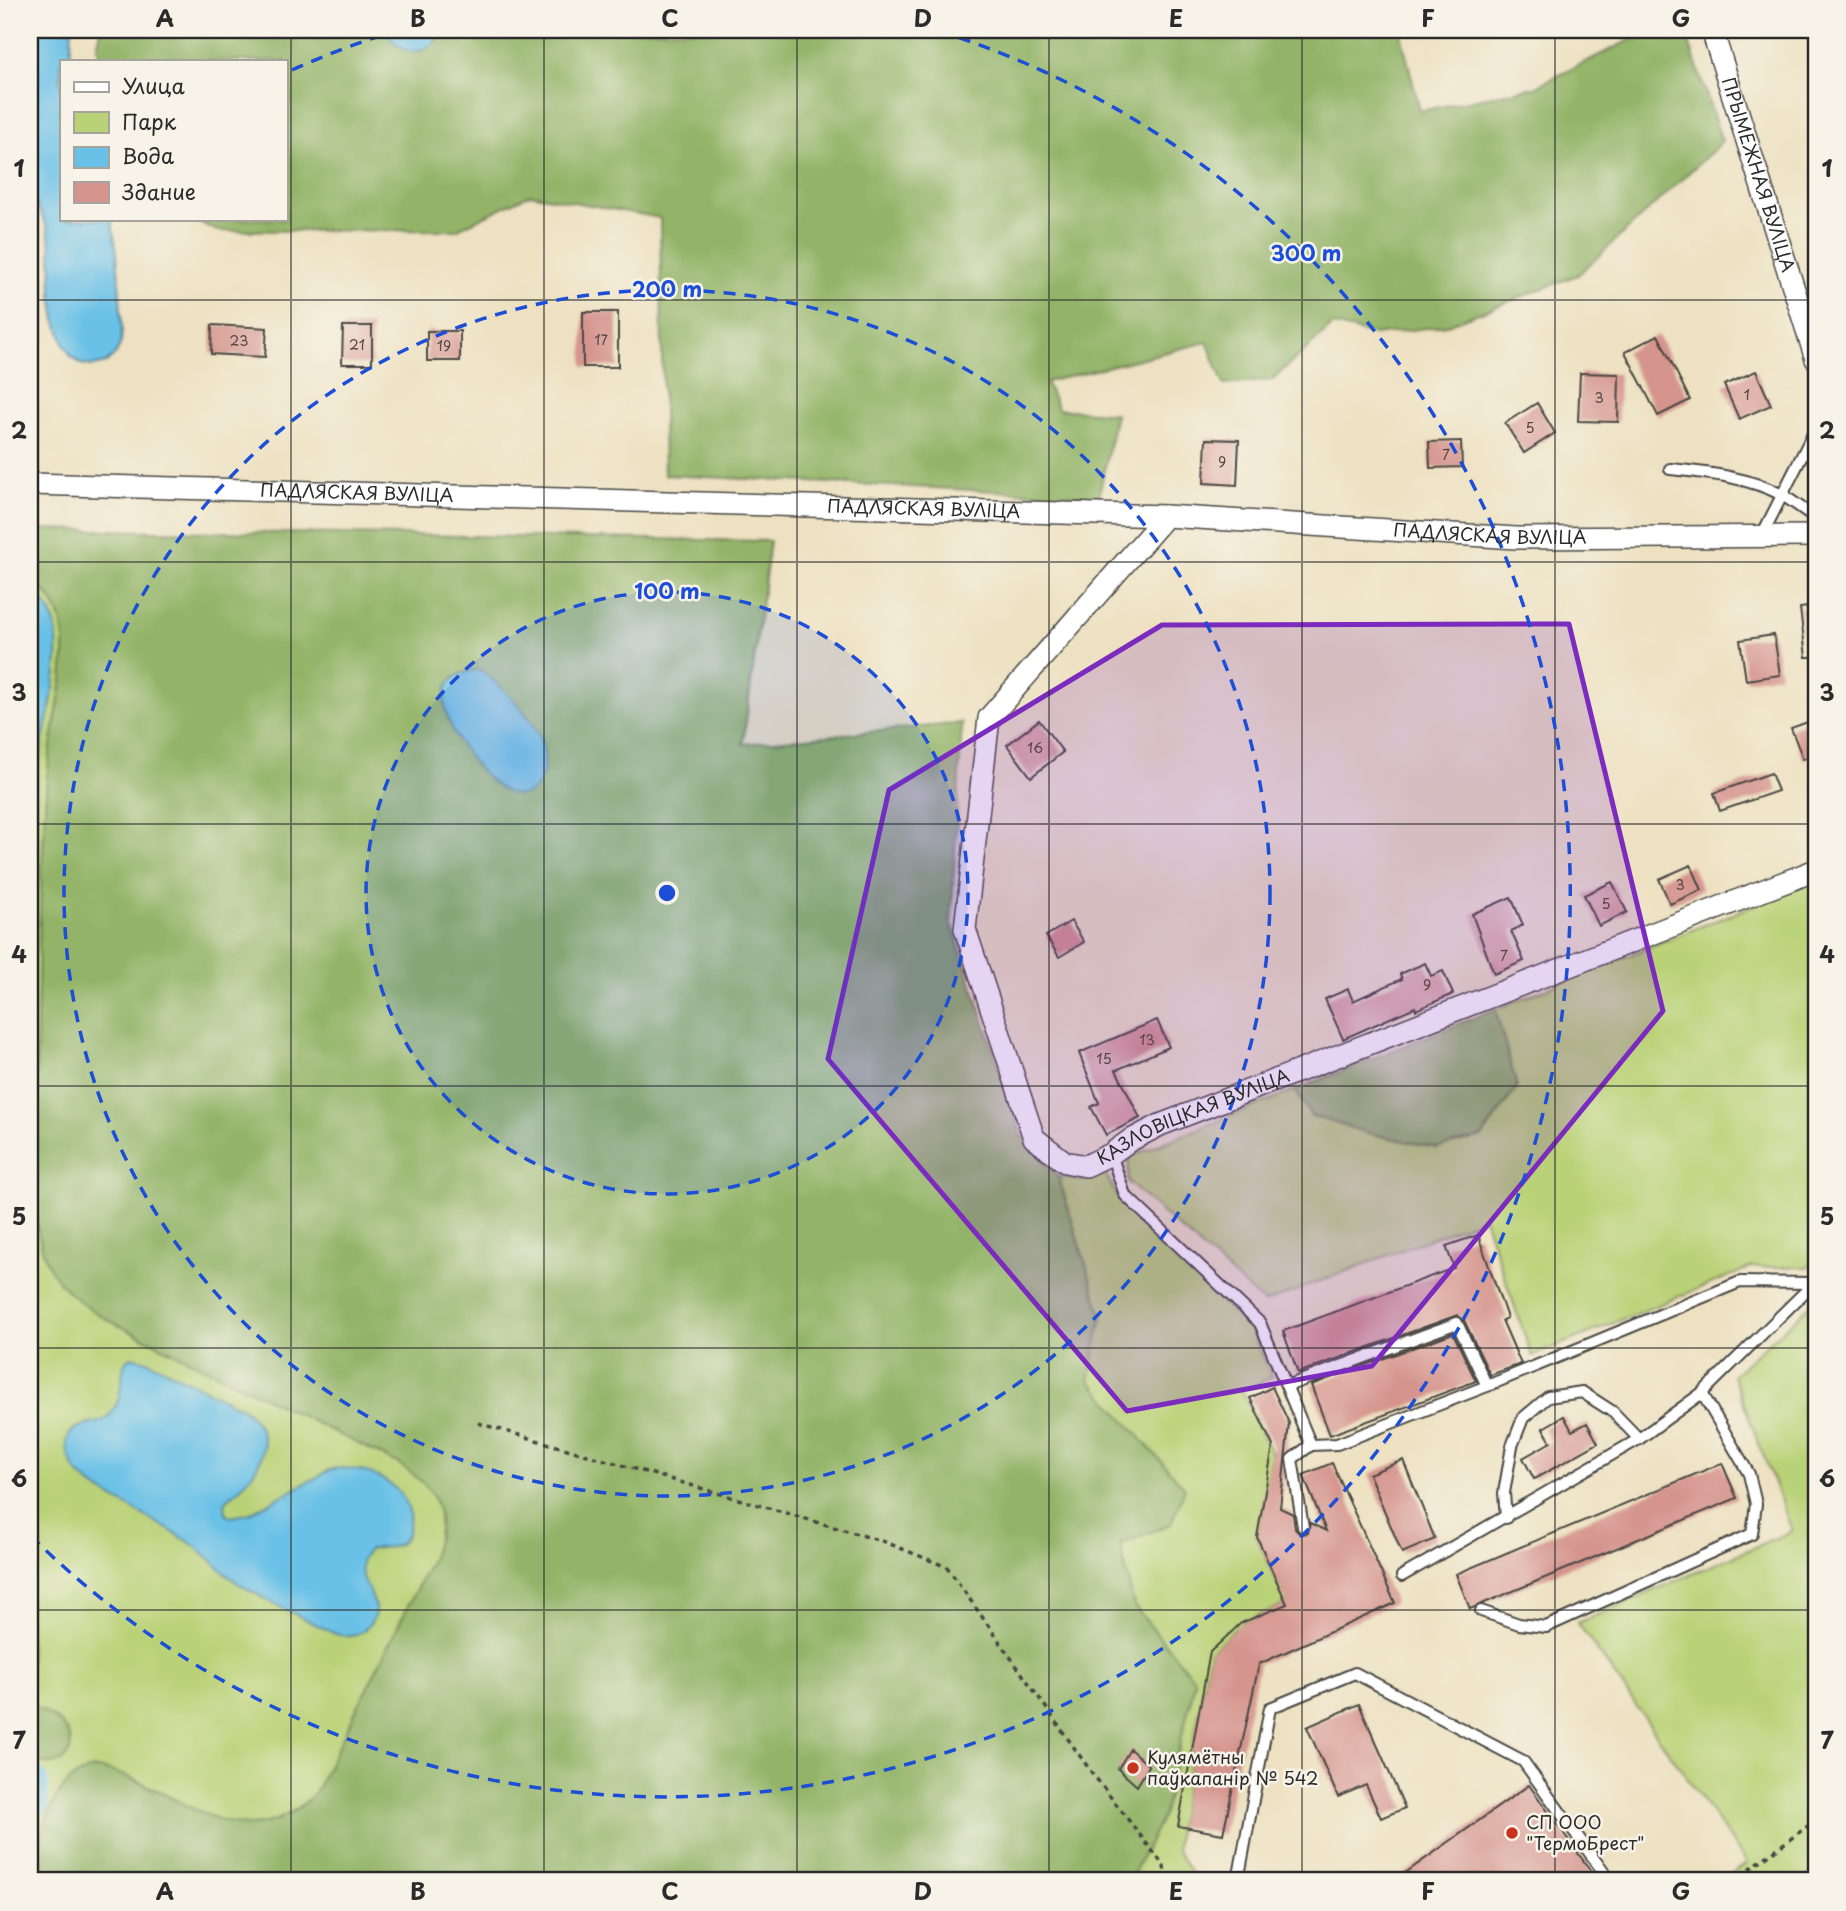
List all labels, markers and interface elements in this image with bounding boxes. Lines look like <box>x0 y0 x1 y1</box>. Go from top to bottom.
text: A <box>156 0 174 35</box>
text: B <box>410 0 426 35</box>
text: C <box>661 0 679 35</box>
text: D <box>914 0 932 35</box>
text: E <box>1169 0 1183 35</box>
text: F <box>1421 0 1435 35</box>
text: G <box>1672 0 1690 35</box>
legend <box>60 60 287 220</box>
text: Улица <box>122 69 185 101</box>
street label: ПРЫМЕЖНАЯ ВУЛІЦА <box>1716 74 1803 275</box>
text: Парк <box>122 105 177 137</box>
text: Вода <box>122 139 174 171</box>
text: 1 <box>14 150 25 185</box>
text: 1 <box>1822 150 1833 185</box>
text: Здание <box>122 175 196 207</box>
text: 300 m <box>1271 236 1341 268</box>
text: 200 m <box>632 272 702 304</box>
house number: 17 <box>594 329 608 350</box>
house number: 23 <box>230 330 248 351</box>
house number: 21 <box>349 334 365 355</box>
house number: 19 <box>437 335 451 356</box>
house number: 1 <box>1744 384 1750 405</box>
house number: 3 <box>1594 387 1604 408</box>
text: 2 <box>11 412 27 447</box>
text: 2 <box>1819 412 1835 447</box>
house number: 5 <box>1525 417 1535 438</box>
house number: 7 <box>1442 444 1450 465</box>
house number: 9 <box>1218 451 1226 472</box>
street label: ПАДЛЯСКАЯ ВУЛІЦА <box>260 475 454 508</box>
street label: ПАДЛЯСКАЯ ВУЛІЦА <box>827 491 1021 524</box>
street label: ПАДЛЯСКАЯ ВУЛІЦА <box>1393 515 1587 550</box>
text: 100 m <box>634 574 700 606</box>
text: 3 <box>11 674 27 709</box>
text: 3 <box>1819 674 1835 709</box>
house number: 16 <box>1027 737 1043 758</box>
house number: 3 <box>1675 874 1685 895</box>
centre of rings <box>655 881 679 905</box>
house number: 5 <box>1601 893 1611 914</box>
text: 4 <box>11 936 27 971</box>
text: 4 <box>1819 936 1835 971</box>
house number: 7 <box>1500 945 1508 966</box>
house number: 9 <box>1423 974 1431 995</box>
house number: 13 <box>1139 1029 1155 1050</box>
house number: 15 <box>1096 1048 1112 1069</box>
street label: КАЗЛОВІЦКАЯ ВУЛІЦА <box>1092 1061 1293 1171</box>
text: 5 <box>12 1198 26 1233</box>
text: 5 <box>1820 1198 1834 1233</box>
text: 6 <box>11 1460 27 1495</box>
text: 6 <box>1819 1460 1835 1495</box>
text: 7 <box>12 1722 26 1757</box>
text: 7 <box>1820 1722 1834 1757</box>
place label: Кулямётны паўкапанір № 542 <box>1147 1743 1319 1791</box>
marker: Кулямётны паўкапанір № 542 <box>1125 1760 1141 1776</box>
place label: СП ООО "ТермоБрест" <box>1526 1808 1645 1856</box>
marker: СП ООО "ТермоБрест" <box>1504 1825 1520 1841</box>
text: A <box>156 1873 174 1908</box>
text: B <box>410 1873 426 1908</box>
text: C <box>661 1873 679 1908</box>
text: D <box>914 1873 932 1908</box>
text: E <box>1169 1873 1183 1908</box>
text: F <box>1421 1873 1435 1908</box>
text: G <box>1672 1873 1690 1908</box>

